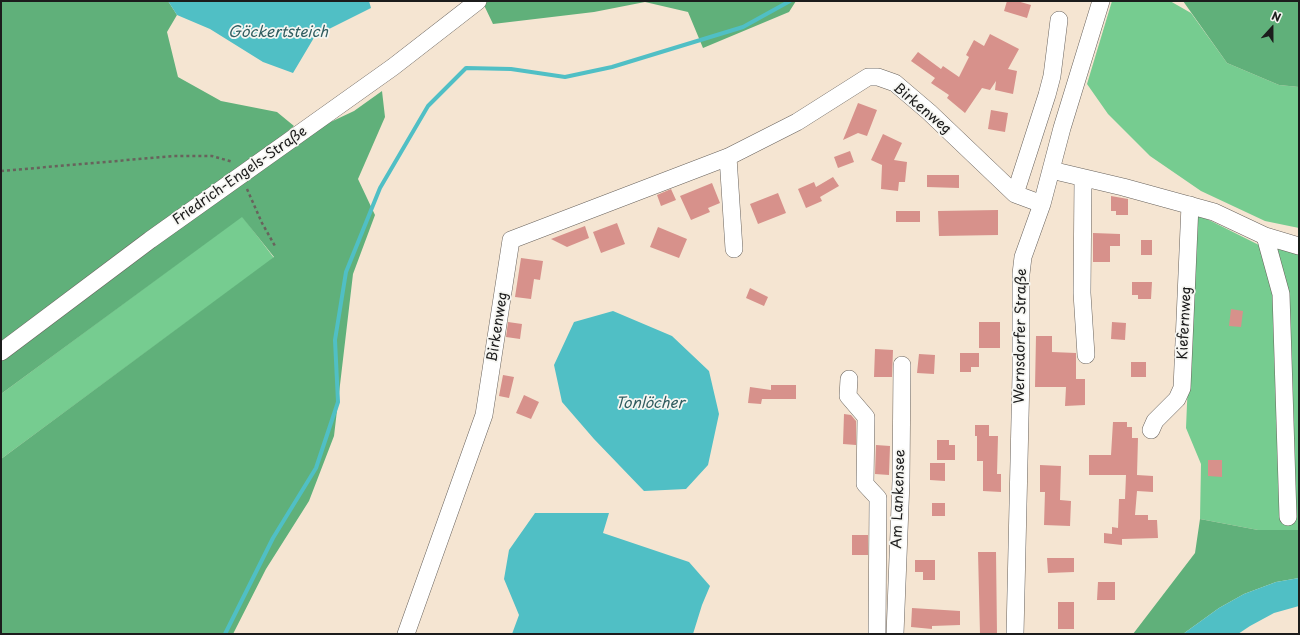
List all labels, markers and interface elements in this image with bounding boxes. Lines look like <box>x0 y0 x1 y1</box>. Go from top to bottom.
text: N <box>1269 7 1284 26</box>
north arrow <box>1252 8 1292 48</box>
water label: Göckertsteich <box>228 24 328 42</box>
street label: Birkenweg <box>890 80 954 138</box>
street label: Friedrich-Engels-Straße <box>170 123 310 229</box>
street label: Wernsdorfer Straße <box>1011 268 1031 404</box>
street label: Kiefernweg <box>1175 286 1195 360</box>
street label: Birkenweg <box>484 291 512 363</box>
water label: Tonlöcher <box>616 395 684 413</box>
street label: Am Lankensee <box>889 449 909 549</box>

